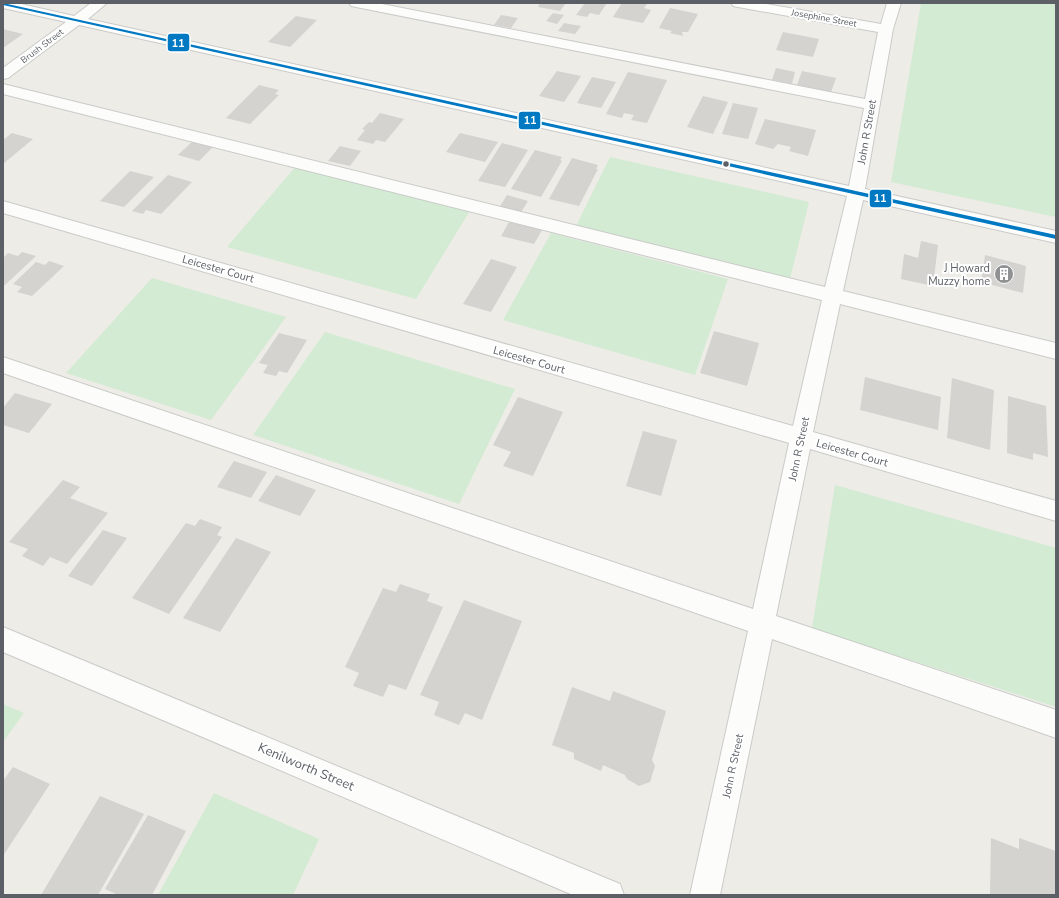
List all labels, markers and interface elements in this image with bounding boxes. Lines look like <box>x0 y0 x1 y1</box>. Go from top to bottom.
street label: Josephine Street <box>789 6 858 30</box>
street label: Brush Street <box>18 25 67 66</box>
line badge: 11 <box>167 33 190 52</box>
text: 11 <box>171 36 185 51</box>
street label: John R Street <box>854 98 880 166</box>
line badge: 11 <box>518 111 541 130</box>
text: 11 <box>523 113 537 128</box>
unlabelled marker <box>721 159 731 169</box>
line badge: 11 <box>869 189 892 208</box>
text: 11 <box>873 191 887 206</box>
street label: Leicester Court <box>180 252 256 286</box>
place label: J Howard Muzzy home <box>928 261 990 289</box>
building icon: J Howard Muzzy home <box>993 263 1015 285</box>
street label: Leicester Court <box>491 343 567 377</box>
street label: John R Street <box>785 415 813 483</box>
street label: Leicester Court <box>814 436 890 470</box>
street label: John R Street <box>719 732 747 800</box>
street label: Kenilworth Street <box>255 739 357 796</box>

